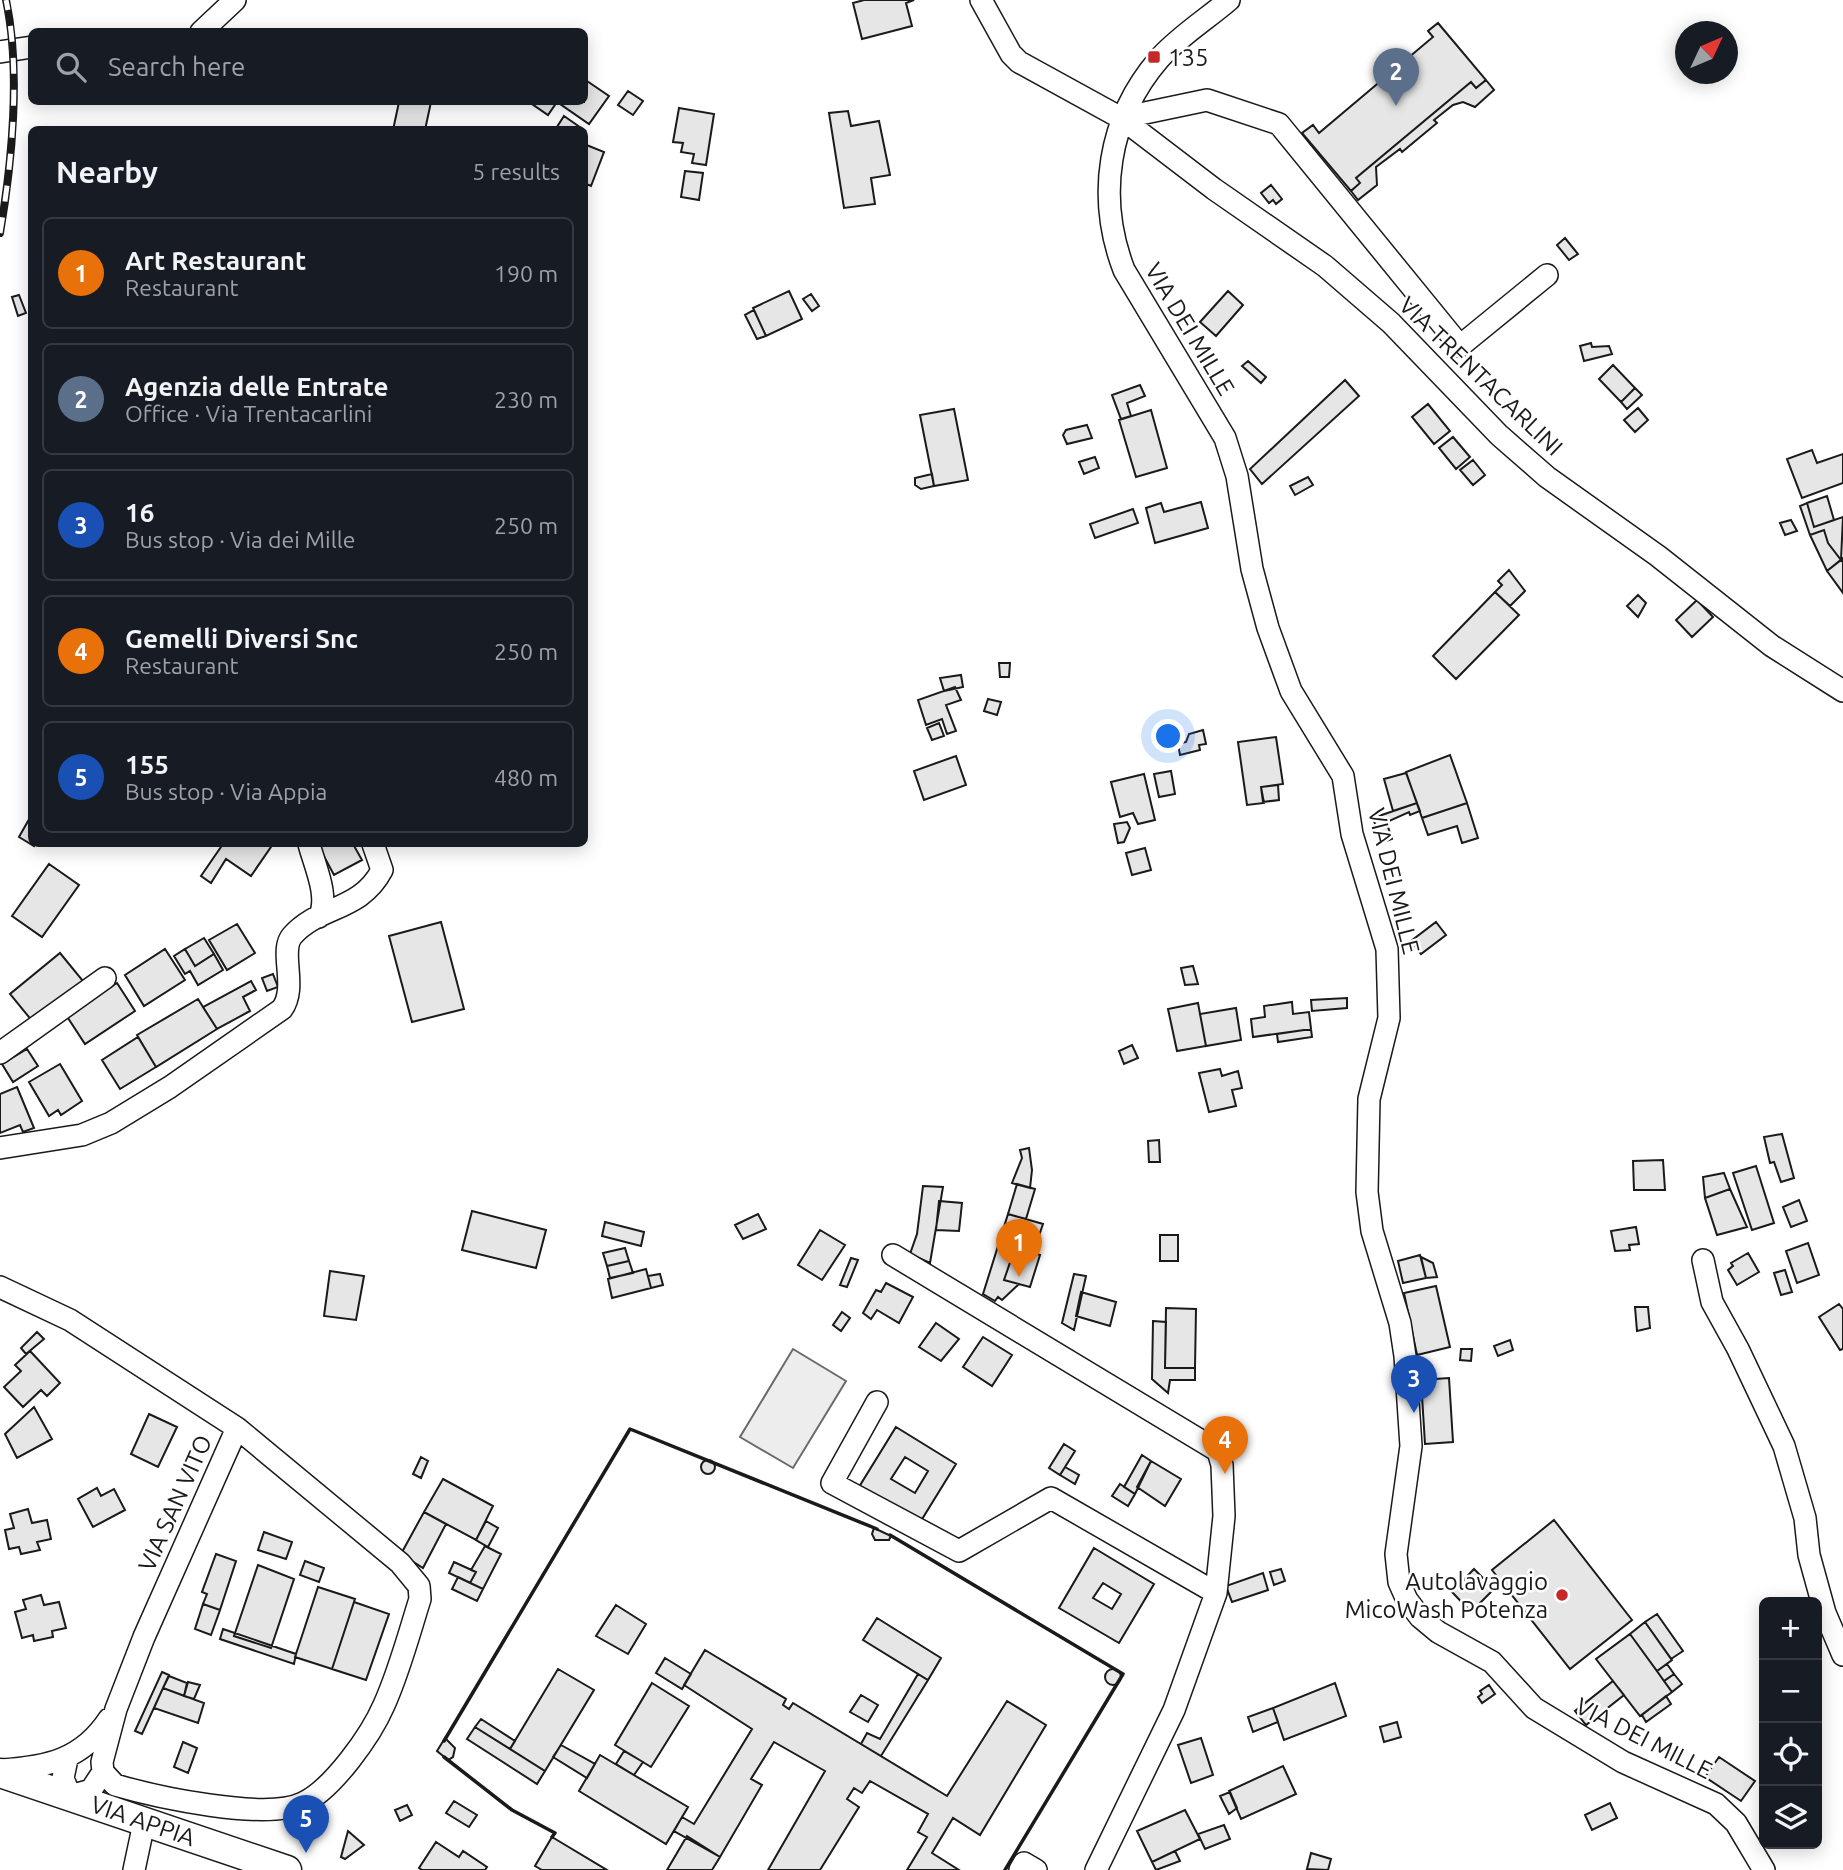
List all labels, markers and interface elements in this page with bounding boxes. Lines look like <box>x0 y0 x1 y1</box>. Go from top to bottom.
north arrow <box>1675 21 1738 84</box>
search box <box>28 28 588 105</box>
place label: 135 <box>1168 44 1209 71</box>
icon: search <box>52 48 90 86</box>
pin: 2 <box>1373 48 1419 106</box>
marker: 135 <box>1146 49 1162 65</box>
text: Search here <box>108 52 245 81</box>
text: Nearby <box>56 155 158 189</box>
text: 5 results <box>472 159 560 184</box>
text: Art Restaurant <box>125 246 306 275</box>
street label: VIA DEI MILLE <box>1140 258 1240 400</box>
text: 1 <box>75 261 87 286</box>
text: 190 m <box>494 261 558 286</box>
text: Restaurant <box>125 275 239 300</box>
street label: VIA TRENTACARLINI <box>1394 291 1568 461</box>
text: Agenzia delle Entrate <box>125 372 389 401</box>
text: 2 <box>75 387 87 412</box>
text: 230 m <box>494 387 558 412</box>
text: Office · Via Trentacarlini <box>125 401 372 426</box>
text: 16 <box>125 498 154 527</box>
text: 3 <box>75 513 87 538</box>
text: 250 m <box>494 513 558 538</box>
text: Bus stop · Via dei Mille <box>125 527 355 552</box>
text: Gemelli Diversi Snc <box>125 624 358 653</box>
text: 4 <box>75 639 87 664</box>
text: 250 m <box>494 639 558 664</box>
text: Restaurant <box>125 653 239 678</box>
your location <box>1151 719 1185 753</box>
text: 155 <box>125 750 169 779</box>
text: 5 <box>75 765 87 790</box>
text: 480 m <box>494 765 558 790</box>
text: Bus stop · Via Appia <box>125 779 327 804</box>
street label: VIA DEI MILLE <box>1363 805 1425 957</box>
pin: 1 <box>996 1219 1042 1277</box>
pin: 3 <box>1391 1355 1437 1413</box>
pin: 4 <box>1202 1416 1248 1474</box>
street label: VIA SAN VITO <box>133 1431 217 1575</box>
place label: Autolavaggio MicoWash Potenza <box>1345 1568 1548 1623</box>
marker: Autolavaggio MicoWash Potenza <box>1554 1587 1570 1603</box>
map controls <box>1759 1597 1822 1849</box>
button: + <box>1759 1597 1822 1660</box>
button: − <box>1759 1660 1822 1723</box>
street label: VIA DEI MILLE <box>1571 1692 1717 1784</box>
button: locate <box>1759 1723 1822 1786</box>
button: layers <box>1759 1786 1822 1849</box>
street label: VIA APPIA <box>87 1791 199 1852</box>
pin: 5 <box>283 1795 329 1853</box>

